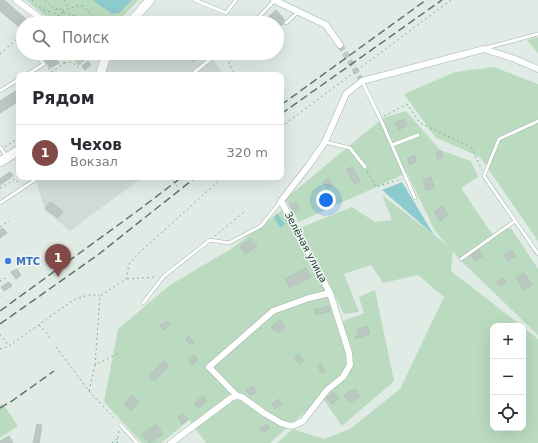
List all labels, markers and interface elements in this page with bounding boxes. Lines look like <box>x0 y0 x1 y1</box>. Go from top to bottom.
search box <box>16 16 284 60</box>
icon: search <box>30 27 52 49</box>
text: Поиск <box>62 29 110 47</box>
text: Рядом <box>32 88 95 108</box>
text: Чехов <box>70 136 122 154</box>
text: 1 <box>40 145 50 160</box>
text: 320 m <box>226 145 268 160</box>
text: Вокзал <box>70 154 118 169</box>
your location <box>316 190 336 210</box>
street label: Зелёная улица <box>283 210 329 284</box>
pin: 1 <box>45 244 71 277</box>
marker: МТС <box>3 256 13 266</box>
place label: МТС <box>16 256 40 267</box>
map controls <box>490 323 526 431</box>
button: + <box>490 323 526 359</box>
button: − <box>490 359 526 395</box>
button: locate <box>490 395 526 431</box>

